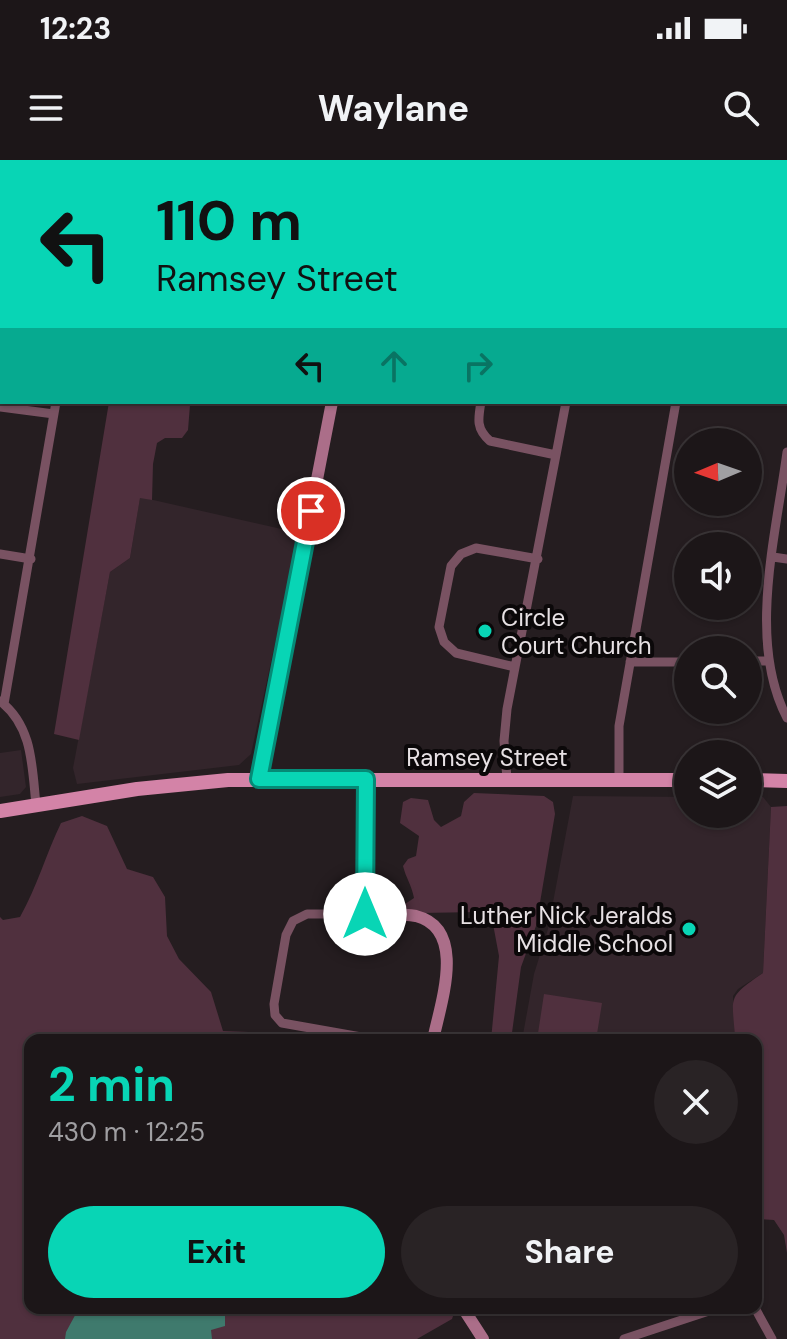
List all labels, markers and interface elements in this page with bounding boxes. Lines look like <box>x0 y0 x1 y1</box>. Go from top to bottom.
text: 12:23 <box>40 9 111 48</box>
text: Waylane <box>318 85 469 132</box>
icon: menu <box>24 86 68 130</box>
icon: search <box>719 86 763 130</box>
text: 110 m <box>156 184 302 257</box>
icon: left <box>24 192 128 296</box>
text: Ramsey Street <box>156 255 398 302</box>
icon: left <box>288 344 332 388</box>
icon: ahead <box>372 344 416 388</box>
icon: right <box>456 344 500 388</box>
north arrow <box>674 428 762 516</box>
map controls <box>674 428 762 828</box>
pin <box>277 477 345 545</box>
icon: arrive <box>289 489 333 533</box>
button: sound <box>674 532 762 620</box>
place label: Circle Court Church <box>501 602 652 661</box>
marker: Circle Court Church <box>476 622 494 640</box>
button: search <box>674 636 762 724</box>
button: layers <box>674 740 762 828</box>
street label: Ramsey Street <box>406 742 568 773</box>
position arrow <box>323 872 407 956</box>
place label: Luther Nick Jeralds Middle School <box>460 900 673 959</box>
marker: Luther Nick Jeralds Middle School <box>680 920 698 938</box>
text: 2 min <box>48 1053 175 1116</box>
button: close <box>654 1060 738 1144</box>
text: 430 m · 12:25 <box>48 1115 205 1149</box>
button: Exit <box>48 1206 385 1298</box>
button: Share <box>401 1206 738 1298</box>

